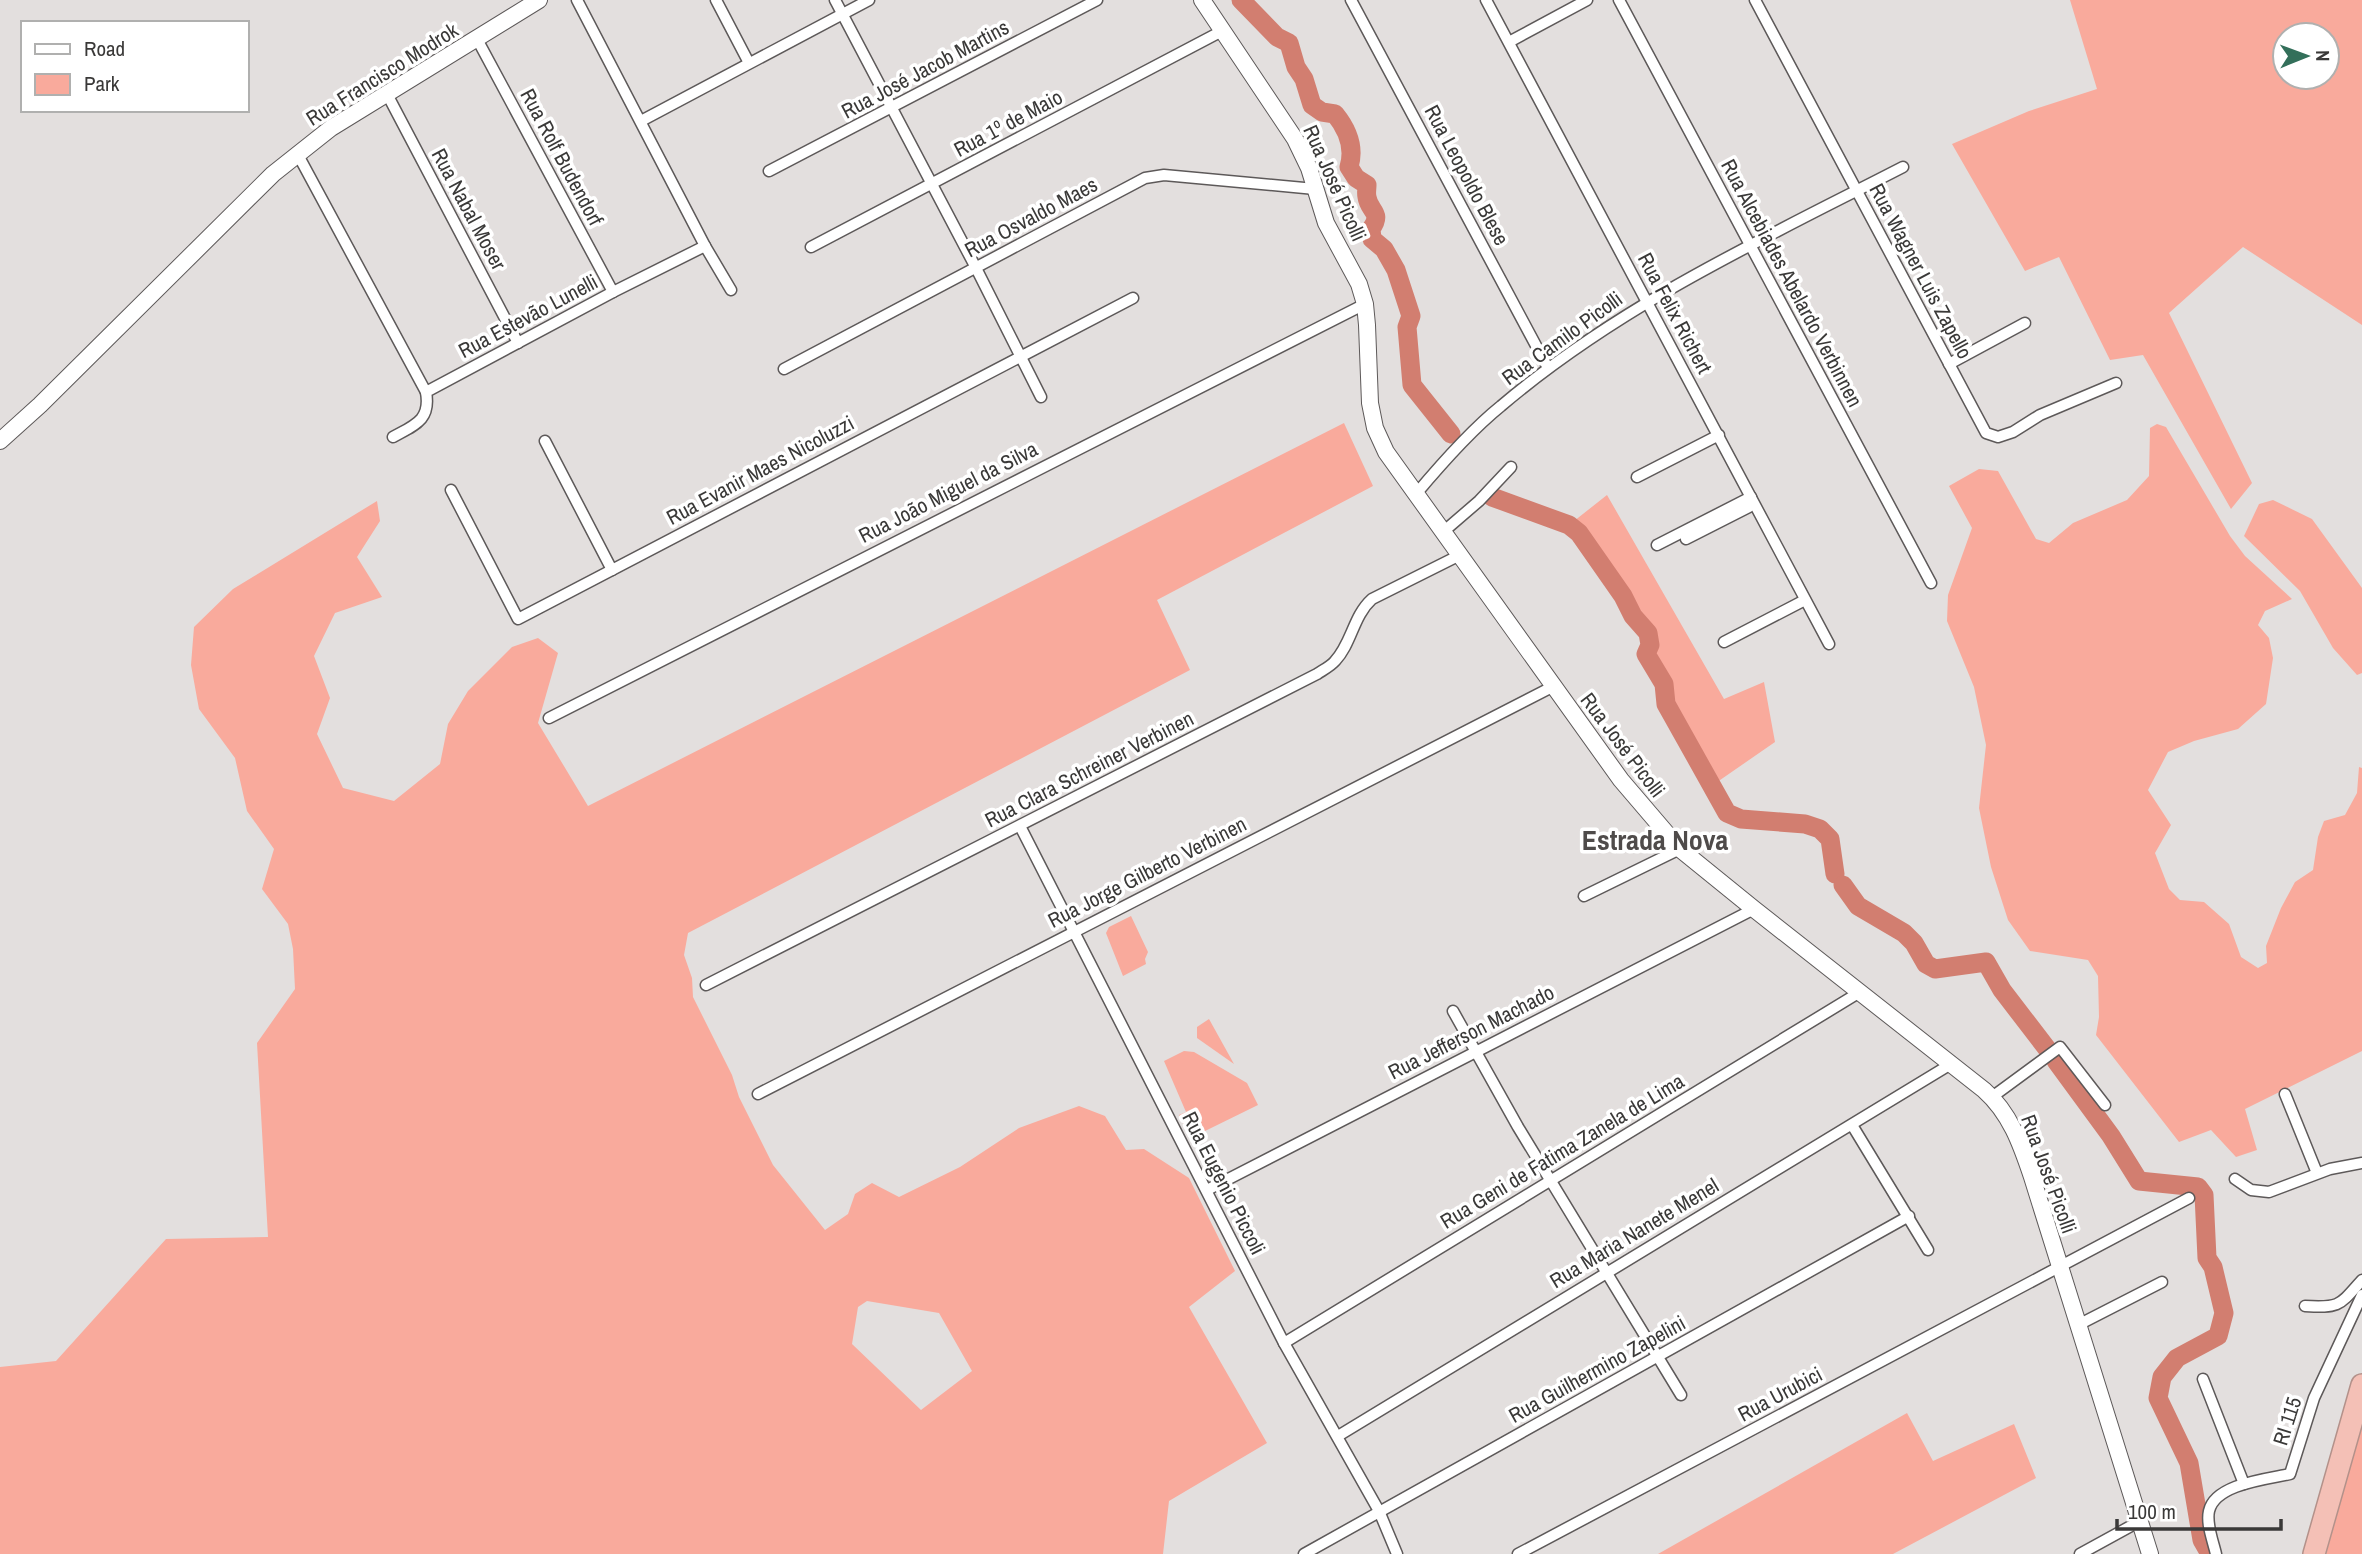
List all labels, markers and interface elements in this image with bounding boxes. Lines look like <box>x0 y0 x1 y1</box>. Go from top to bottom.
street label: Rua José Jacob Martins <box>836 13 1014 125</box>
street label: Rua Francisco Modrok <box>300 15 464 132</box>
legend <box>21 21 248 112</box>
north arrow <box>2271 21 2341 91</box>
text: Road <box>84 34 125 63</box>
text: N <box>2310 50 2336 62</box>
text: Park <box>84 69 120 98</box>
street label: Rua 1º de Maio <box>949 82 1067 164</box>
street label: Rua Rolf Budendorf <box>514 83 610 231</box>
street label: Rua Leopoldo Blese <box>1418 100 1516 250</box>
street label: Rua José Picolli <box>1296 120 1374 246</box>
street label: Rua Nabal Moser <box>425 143 513 275</box>
street label: Rua Alcebiades Abelardo Verbinnen <box>1714 154 1870 412</box>
street label: Rua Osvaldo Maes <box>960 170 1102 264</box>
street label: Rua Wagner Luis Zapello <box>1863 178 1979 364</box>
street label: Rua Felix Richert <box>1631 247 1719 379</box>
street label: Rua Estevão Lunelli <box>453 267 603 365</box>
street label: Rua Camilo Picolli <box>1496 284 1628 392</box>
street label: Rua Evanir Maes Nicoluzzi <box>661 408 859 532</box>
street label: Rua João Miguel da Silva <box>854 434 1043 550</box>
street label: Rua José Picolli <box>1574 687 1672 803</box>
street label: Rua Clara Schreiner Verbinen <box>980 704 1198 834</box>
street label: Rua Jorge Gilberto Verbinen <box>1043 809 1251 935</box>
district label: Estrada Nova <box>1582 821 1729 859</box>
street label: Rua Jefferson Machado <box>1383 978 1559 1086</box>
street label: Rua Geni de Fatima Zanela de Lima <box>1435 1066 1690 1235</box>
street label: Rua Eugenio Piccoli <box>1175 1106 1273 1260</box>
street label: Rua José Picolli <box>2014 1111 2084 1237</box>
street label: Rua Maria Nanete Menel <box>1544 1171 1724 1295</box>
street label: Rua Guilhermino Zapelini <box>1503 1308 1691 1430</box>
street label: Rua Urubici <box>1733 1360 1827 1428</box>
street label: RI 115 <box>2266 1393 2308 1449</box>
scale bar <box>2117 1488 2282 1532</box>
text: 100 m <box>2128 1497 2176 1526</box>

